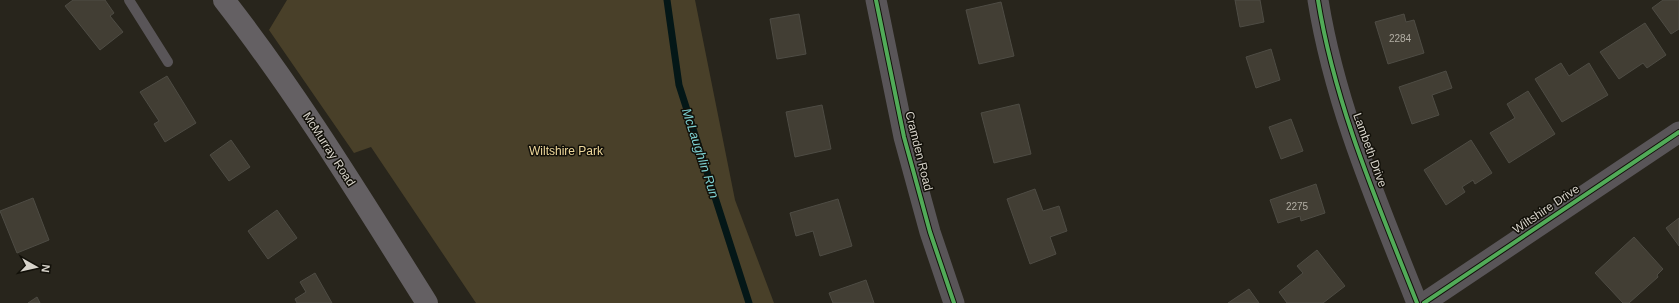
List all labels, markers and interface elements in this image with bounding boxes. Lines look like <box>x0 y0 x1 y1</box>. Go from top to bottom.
house number: 2284 <box>1389 33 1412 44</box>
water label: McLaughlin Run <box>679 106 722 200</box>
street label: McMurray Road <box>300 109 358 189</box>
street label: Cramden Road <box>902 110 936 192</box>
street label: Lambeth Drive <box>1350 111 1390 189</box>
park label: Wiltshire Park <box>529 144 604 158</box>
street label: Wiltshire Drive <box>1510 181 1582 236</box>
house number: 2275 <box>1286 201 1309 212</box>
north arrow <box>16 247 56 287</box>
text: N <box>39 264 52 273</box>

